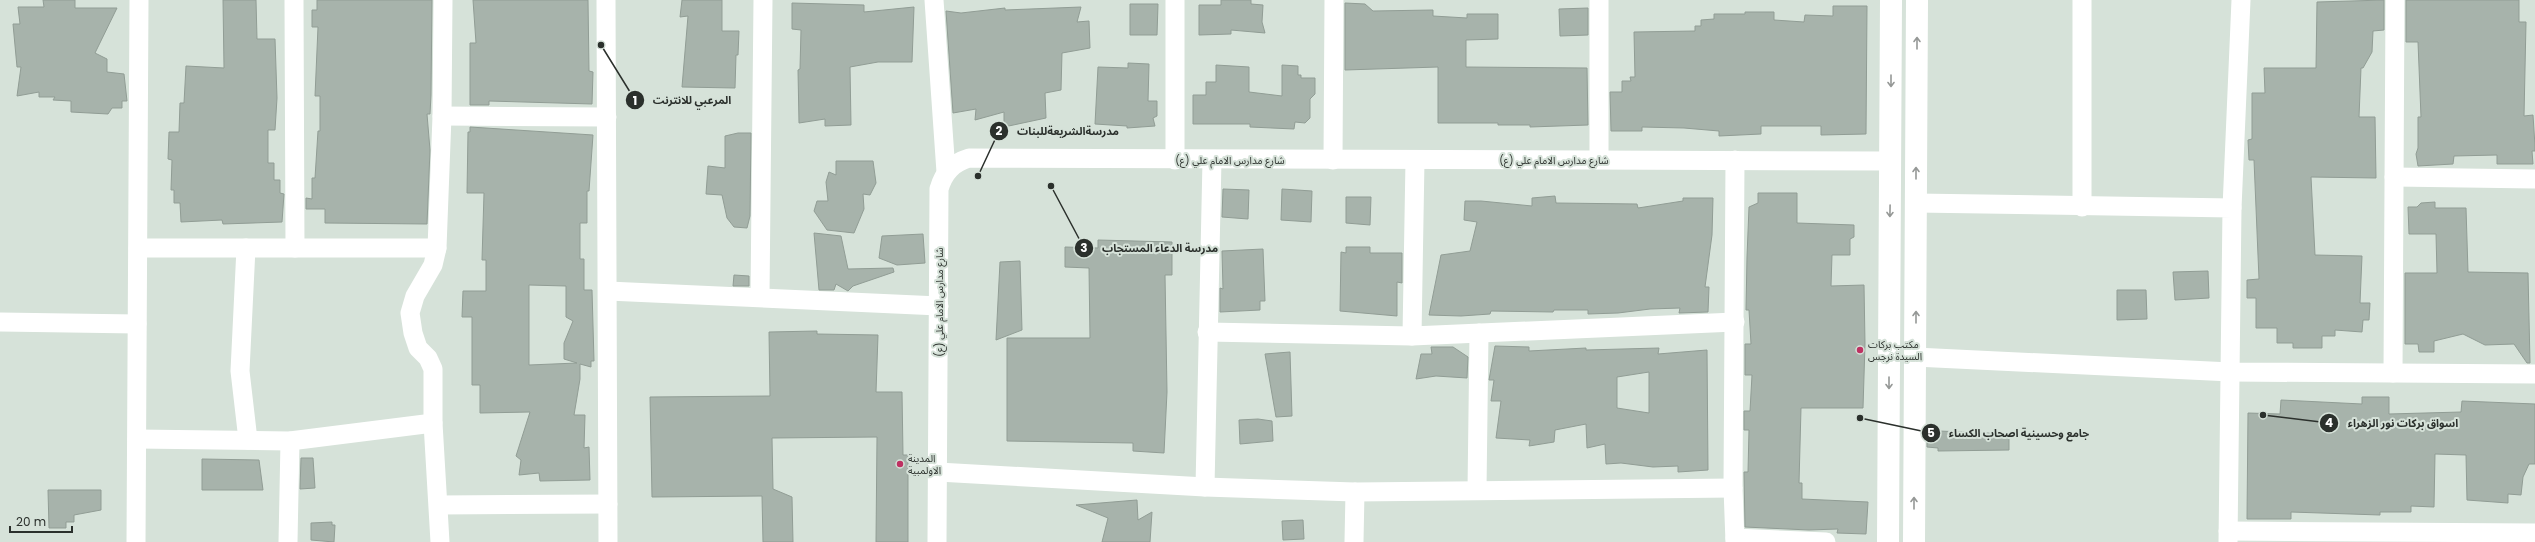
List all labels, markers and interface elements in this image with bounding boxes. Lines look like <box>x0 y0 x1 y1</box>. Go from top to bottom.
one-way arrow <box>1913 37 1921 50</box>
one-way arrow <box>1887 74 1894 87</box>
callout: المرعبي للانترنت <box>625 89 739 112</box>
text: 1 <box>633 92 637 109</box>
text: المرعبي للانترنت <box>653 92 731 110</box>
callout: مدرسةالشريعةللبنات <box>989 119 1127 142</box>
text: 2 <box>996 122 1003 139</box>
text: مدرسةالشريعةللبنات <box>1017 123 1119 139</box>
street label: شارع مدارس الامام علي (ع) <box>1175 153 1285 169</box>
street label: شارع مدارس الامام علي (ع) <box>1499 153 1609 169</box>
one-way arrow <box>1912 167 1920 180</box>
one-way arrow <box>1886 204 1894 217</box>
callout: مدرسة الدعاء المستجاب <box>1074 236 1226 259</box>
text: 3 <box>1080 239 1088 256</box>
text: مدرسة الدعاء المستجاب <box>1102 240 1218 256</box>
street label: شارع مدارس الامام علي (ع) <box>932 247 948 357</box>
one-way arrow <box>1912 311 1920 324</box>
place label: مكتب بركات السيدة نرجس <box>1868 337 1922 364</box>
marker: مكتب بركات السيدة نرجس <box>1855 345 1865 355</box>
one-way arrow <box>1885 376 1893 389</box>
callout: اسواق بركات نور الزهراء <box>2319 412 2466 435</box>
text: 4 <box>2325 414 2333 431</box>
text: اسواق بركات نور الزهراء <box>2348 415 2458 431</box>
callout: جامع وحسينية اصحاب الكساء <box>1921 422 2097 445</box>
text: 5 <box>1927 424 1935 441</box>
text: جامع وحسينية اصحاب الكساء <box>1949 425 2089 442</box>
place label: المدينة الاولمبية <box>908 451 941 478</box>
marker: المدينة الاولمبية <box>895 459 905 469</box>
one-way arrow <box>1910 497 1918 510</box>
scale bar <box>10 508 72 534</box>
text: 20 m <box>16 513 46 530</box>

